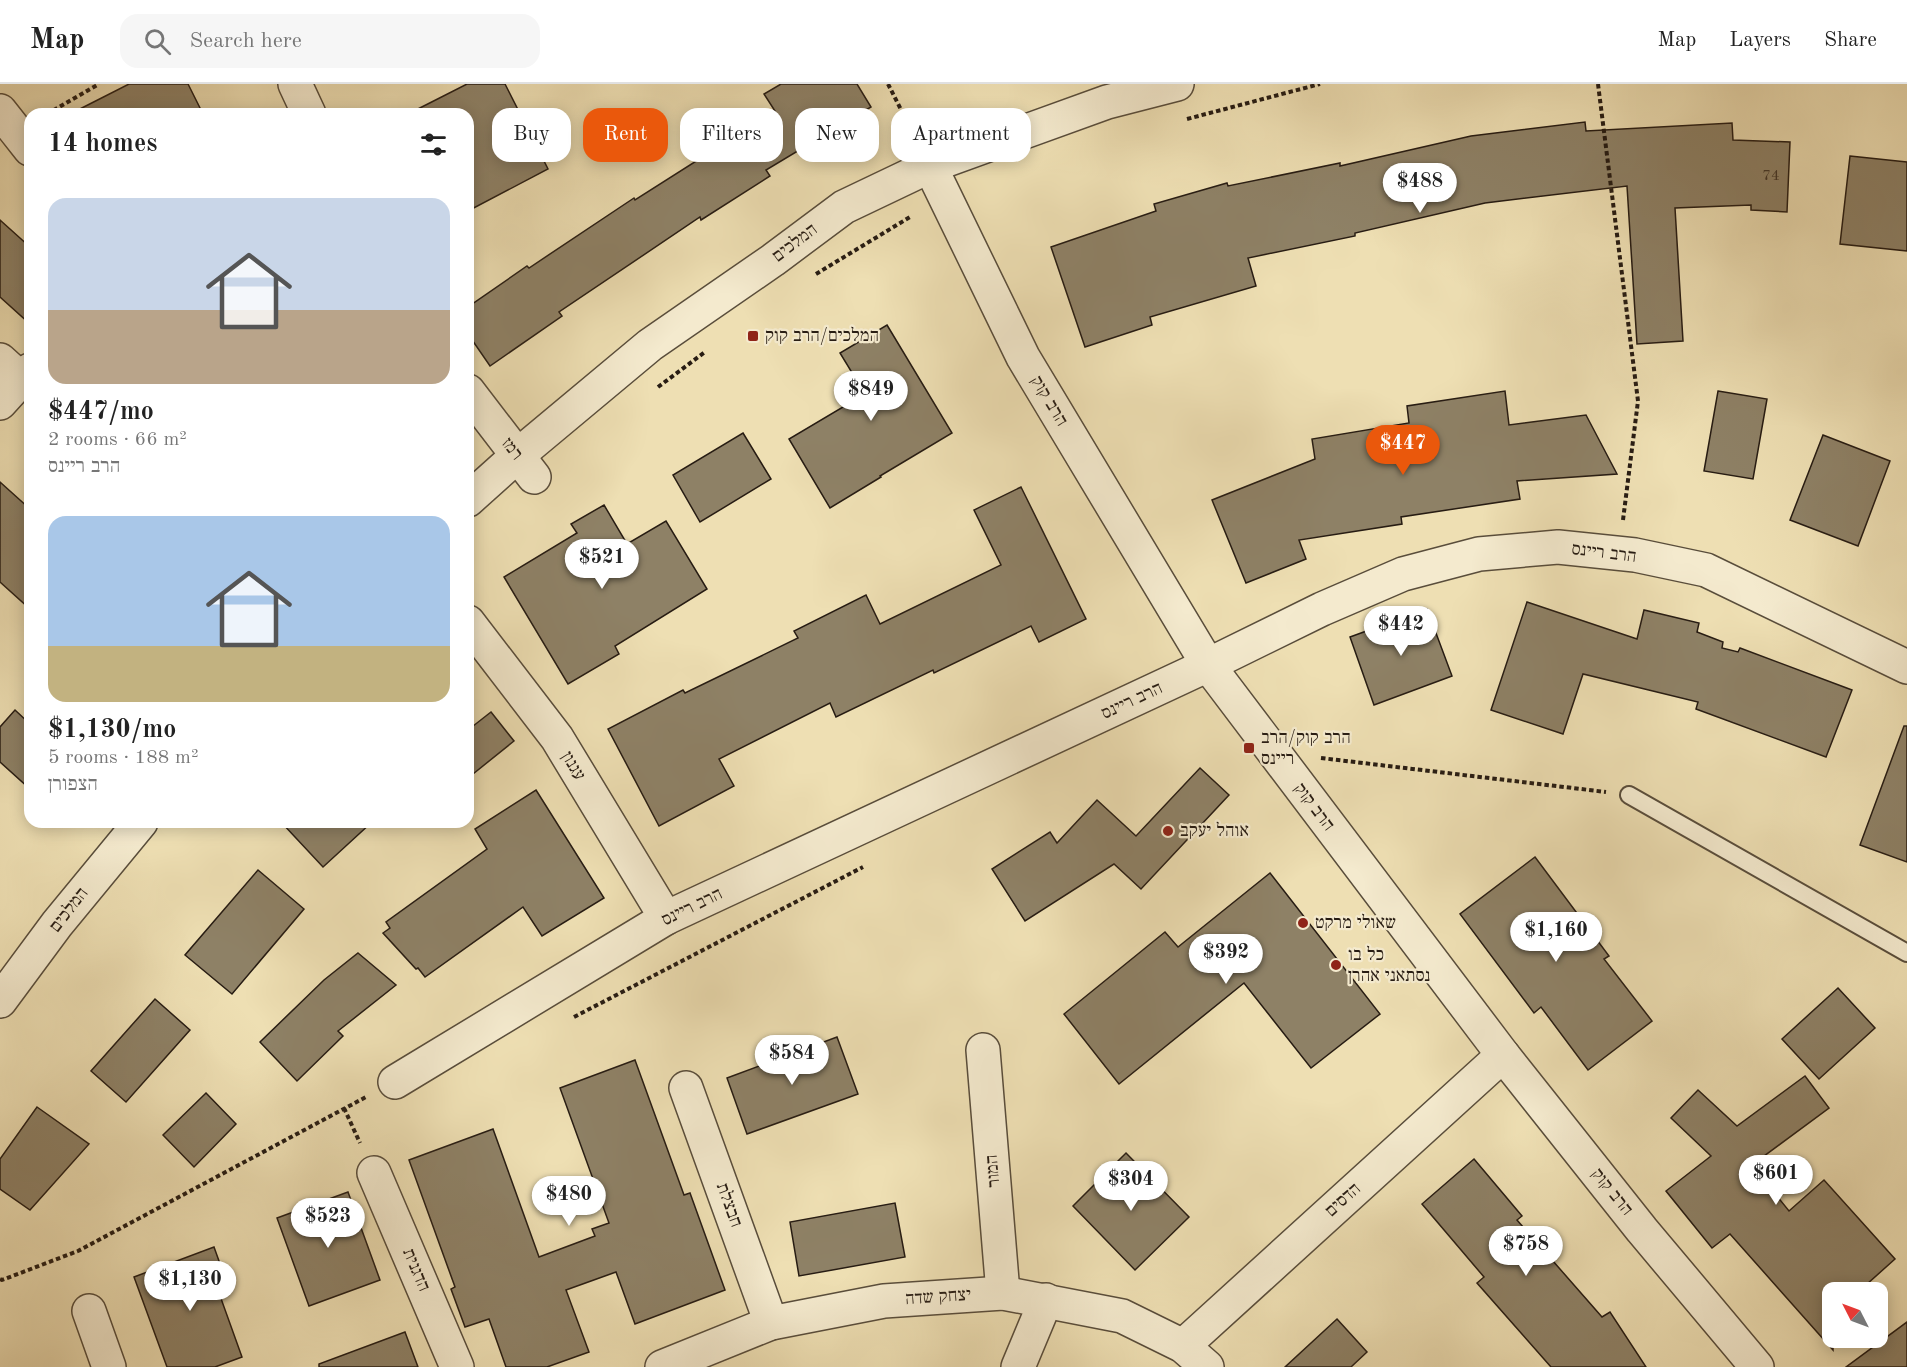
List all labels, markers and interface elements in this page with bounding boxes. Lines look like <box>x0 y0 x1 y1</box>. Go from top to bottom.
search box <box>120 14 540 68</box>
icon: search <box>141 25 174 58</box>
text: Map <box>30 27 84 55</box>
text: Search here <box>189 30 302 52</box>
text: Map <box>1657 30 1696 51</box>
text: Layers <box>1729 30 1791 51</box>
text: Share <box>1824 30 1877 51</box>
chip: Buy <box>492 108 571 162</box>
chip: Rent <box>583 108 668 162</box>
chip: Filters <box>680 108 783 162</box>
chip: New <box>795 108 879 162</box>
chip: Apartment <box>891 108 1031 162</box>
icon: filters <box>417 128 450 161</box>
text: 14 homes <box>48 131 157 157</box>
pin: $488 <box>1384 163 1456 214</box>
house number: 74 <box>1762 169 1780 184</box>
text: $488 <box>1397 172 1443 192</box>
street label: המלכים <box>769 220 821 266</box>
icon: home <box>195 237 303 345</box>
place label: המלכים/הרב קוק <box>765 326 879 345</box>
marker: המלכים/הרב קוק <box>746 329 760 343</box>
pin: $849 <box>835 371 907 422</box>
street label: הרב קוק <box>1027 373 1071 429</box>
text: $849 <box>848 380 894 400</box>
text: $447/mo <box>48 399 154 425</box>
pin: $447 <box>1367 425 1439 476</box>
text: 2 rooms · 66 m² <box>48 430 187 450</box>
street label: רמז <box>498 434 526 464</box>
text: $447 <box>1380 434 1426 454</box>
text: הרב ריינס <box>48 457 120 477</box>
pin: $521 <box>566 539 638 590</box>
street label: הרב ריינס <box>1571 540 1637 566</box>
text: $521 <box>579 548 625 568</box>
icon: home <box>195 555 303 663</box>
pin: $442 <box>1365 606 1437 657</box>
text: $442 <box>1378 615 1424 635</box>
street label: הרב ריינס <box>1099 679 1165 723</box>
text: $1,130/mo <box>48 717 176 743</box>
place label: הרב קוק/הרב ריינס <box>1261 729 1351 768</box>
marker: הרב קוק/הרב ריינס <box>1242 741 1256 755</box>
text: 5 rooms · 188 m² <box>48 748 198 768</box>
street label: עגנון <box>558 749 588 783</box>
text: הצפורן <box>48 775 98 795</box>
street label: הרב קוק <box>1290 780 1338 834</box>
place label: אוהל יעקב <box>1180 821 1249 840</box>
marker: אוהל יעקב <box>1161 824 1175 838</box>
street label: המלכים <box>45 884 92 936</box>
street label: הרב ריינס <box>659 885 725 929</box>
pin: $1,160 <box>1507 912 1605 963</box>
place label: שאולי מרקט <box>1315 913 1396 932</box>
marker: שאולי מרקט <box>1296 916 1310 930</box>
text: $1,160 <box>1524 921 1588 941</box>
pin: $392 <box>1190 934 1262 985</box>
text: $392 <box>1203 943 1249 963</box>
place label: כל בו נסתאני אהרן <box>1348 945 1430 985</box>
marker: כל בו נסתאני אהרן <box>1329 958 1343 972</box>
pin: $584 <box>756 1035 828 1086</box>
text: $584 <box>769 1044 815 1064</box>
street label: המור <box>983 1154 1003 1188</box>
pin: $601 <box>1740 1155 1812 1206</box>
pin: $304 <box>1095 1161 1167 1212</box>
text: $601 <box>1753 1164 1799 1184</box>
street label: הרב קוק <box>1588 1165 1636 1219</box>
text: $304 <box>1108 1170 1154 1190</box>
pin: $480 <box>533 1176 605 1227</box>
street label: חבצלת <box>713 1180 746 1230</box>
street label: הדסים <box>1322 1180 1364 1220</box>
text: $480 <box>546 1185 592 1205</box>
pin: $523 <box>292 1198 364 1249</box>
text: $523 <box>305 1207 351 1227</box>
pin: $758 <box>1490 1226 1562 1277</box>
text: $758 <box>1503 1235 1549 1255</box>
street label: הדגנית <box>399 1246 433 1294</box>
pin: $1,130 <box>141 1261 239 1312</box>
text: $1,130 <box>158 1270 222 1290</box>
north arrow <box>1822 1282 1888 1348</box>
map controls <box>1822 1282 1888 1348</box>
street label: יצחק שדה <box>904 1286 972 1308</box>

